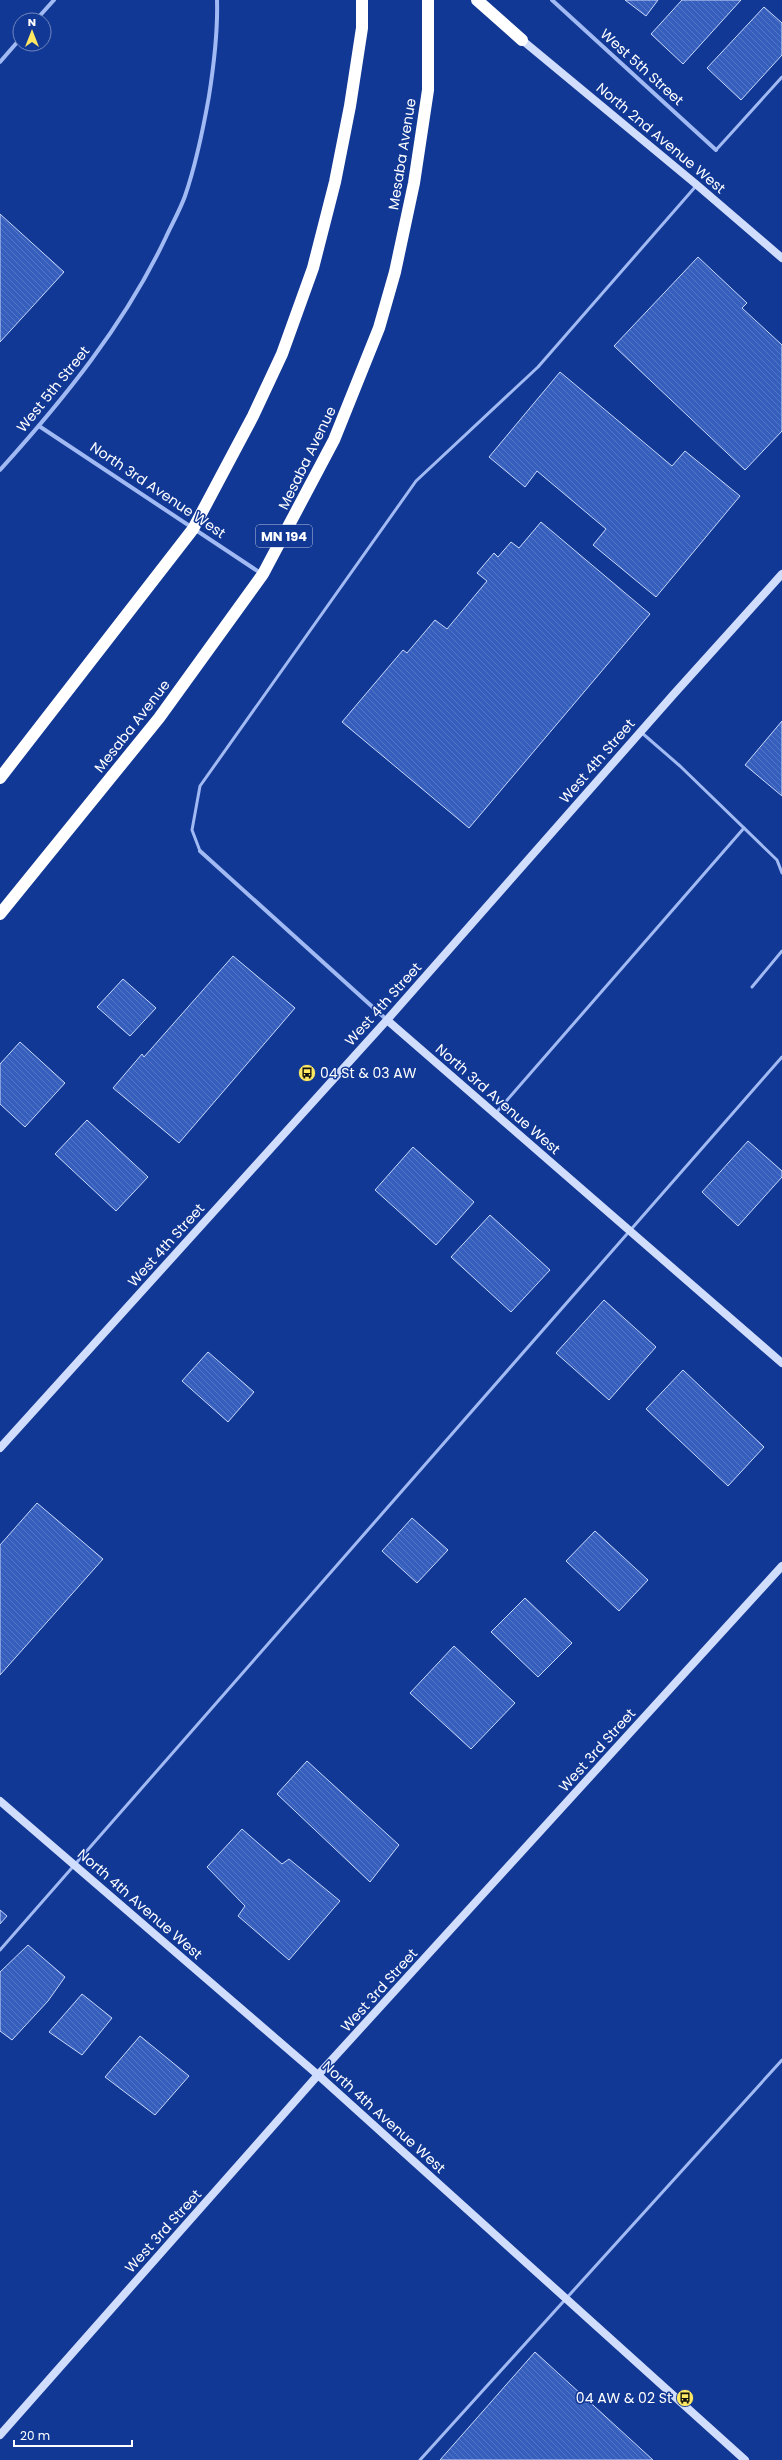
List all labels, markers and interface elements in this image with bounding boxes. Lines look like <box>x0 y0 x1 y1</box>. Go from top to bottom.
north arrow <box>12 12 52 52</box>
text: N <box>28 14 36 30</box>
street label: West 5th Street <box>596 24 688 110</box>
street label: North 2nd Avenue West <box>592 78 730 198</box>
street label: Mesaba Avenue <box>383 96 421 211</box>
street label: West 5th Street <box>12 341 94 437</box>
street label: Mesaba Avenue <box>273 403 341 513</box>
street label: North 3rd Avenue West <box>86 437 230 543</box>
road number: MN 194 <box>256 525 312 547</box>
street label: Mesaba Avenue <box>89 675 175 777</box>
street label: West 4th Street <box>555 714 639 808</box>
street label: West 4th Street <box>340 958 426 1050</box>
street label: North 3rd Avenue West <box>431 1039 565 1159</box>
bus stop icon: 04 St & 03 AW <box>297 1063 317 1083</box>
place label: 04 St & 03 AW <box>320 1063 417 1083</box>
street label: West 4th Street <box>123 1199 209 1291</box>
street label: West 3rd Street <box>554 1704 640 1796</box>
street label: North 4th Avenue West <box>73 1844 207 1964</box>
street label: West 3rd Street <box>336 1944 422 2036</box>
street label: North 4th Avenue West <box>318 2056 450 2178</box>
street label: West 3rd Street <box>120 2185 206 2277</box>
place label: 04 AW & 02 St <box>576 2388 672 2408</box>
bus stop icon: 04 AW & 02 St <box>675 2388 695 2408</box>
scale bar <box>14 2422 132 2448</box>
text: 20 m <box>20 2427 50 2444</box>

